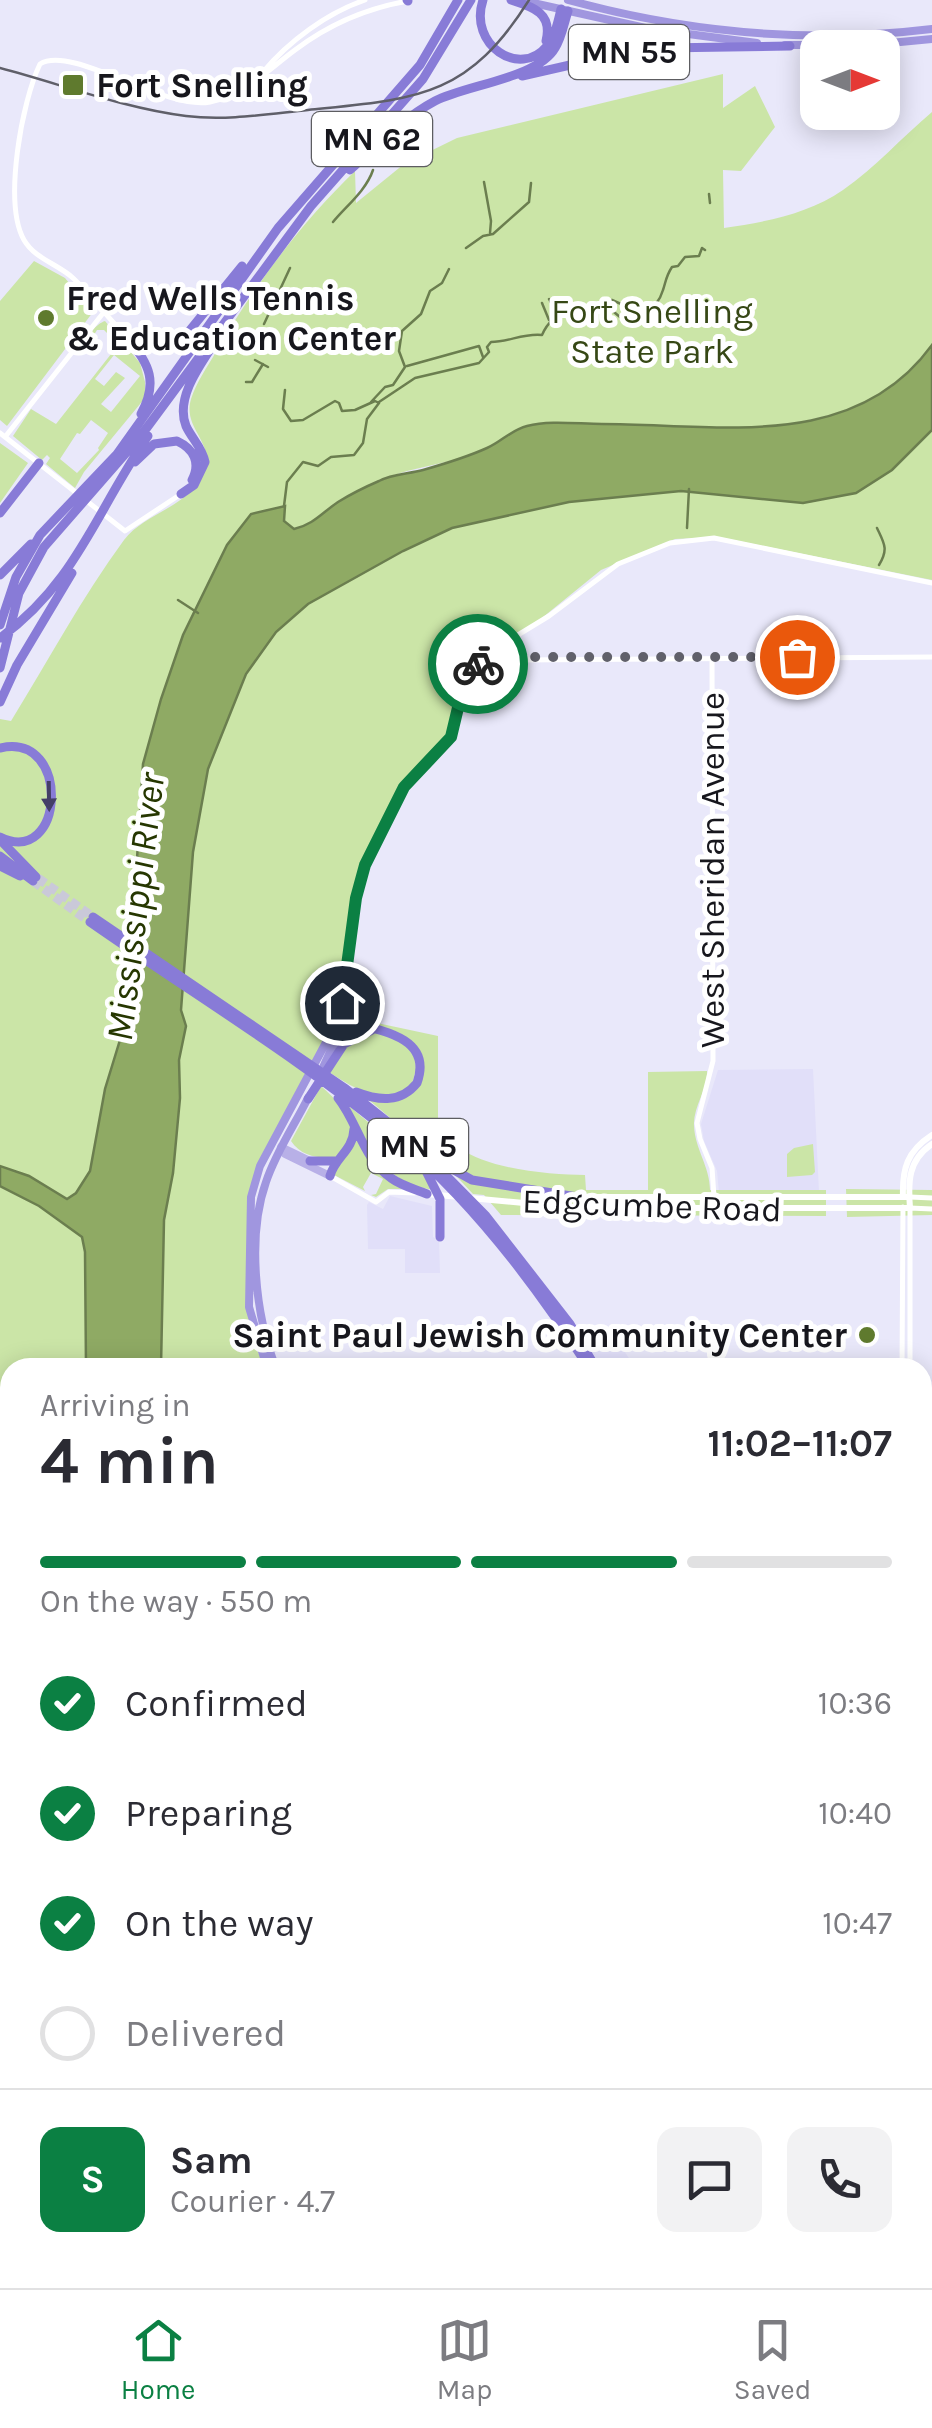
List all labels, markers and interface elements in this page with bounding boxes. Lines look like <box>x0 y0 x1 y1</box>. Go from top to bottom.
road number: MN 55 <box>569 25 689 79</box>
north arrow <box>800 30 900 130</box>
map controls <box>800 30 900 130</box>
place label: Fort Snelling <box>96 65 308 107</box>
marker: Fort Snelling <box>60 72 86 98</box>
road number: MN 62 <box>312 112 432 166</box>
place label: Fred Wells Tennis & Education Center <box>66 278 396 359</box>
park label: Fort Snelling State Park <box>551 291 753 372</box>
marker: Fred Wells Tennis & Education Center <box>35 307 57 329</box>
courier <box>428 614 528 714</box>
pin <box>755 615 840 700</box>
icon: bag <box>770 630 825 685</box>
icon: bike <box>451 637 506 692</box>
street label: West Sheridan Avenue <box>692 692 733 1048</box>
water label: Mississippi River <box>97 769 174 1044</box>
one-way arrow <box>41 780 57 812</box>
pin <box>300 961 385 1046</box>
icon: home <box>315 976 370 1031</box>
road number: MN 5 <box>368 1119 468 1173</box>
street label: Edgcumbe Road <box>521 1180 783 1231</box>
place label: Saint Paul Jewish Community Center <box>232 1315 847 1357</box>
marker: Saint Paul Jewish Community Center <box>856 1324 878 1346</box>
text: Arriving in <box>40 1387 191 1424</box>
text: 11:02–11:07 <box>707 1421 892 1466</box>
text: 4 min <box>40 1423 219 1499</box>
text: On the way · 550 m <box>40 1583 312 1620</box>
icon: check <box>40 1676 95 1731</box>
text: Confirmed <box>125 1681 308 1726</box>
text: 10:36 <box>818 1685 892 1722</box>
icon: check <box>40 1786 95 1841</box>
text: Preparing <box>125 1791 292 1836</box>
text: 10:40 <box>818 1795 892 1832</box>
icon: check <box>40 1896 95 1951</box>
text: On the way <box>125 1901 313 1946</box>
text: 10:47 <box>822 1905 892 1942</box>
text: Delivered <box>125 2011 286 2056</box>
button: chat <box>657 2127 762 2232</box>
button: phone <box>787 2127 892 2232</box>
text: Sam <box>170 2138 253 2183</box>
text: S <box>80 2157 105 2202</box>
text: Courier · 4.7 <box>170 2183 335 2220</box>
tab: Home <box>121 2313 195 2406</box>
tab: Map <box>437 2313 492 2406</box>
tab: Saved <box>734 2313 811 2406</box>

